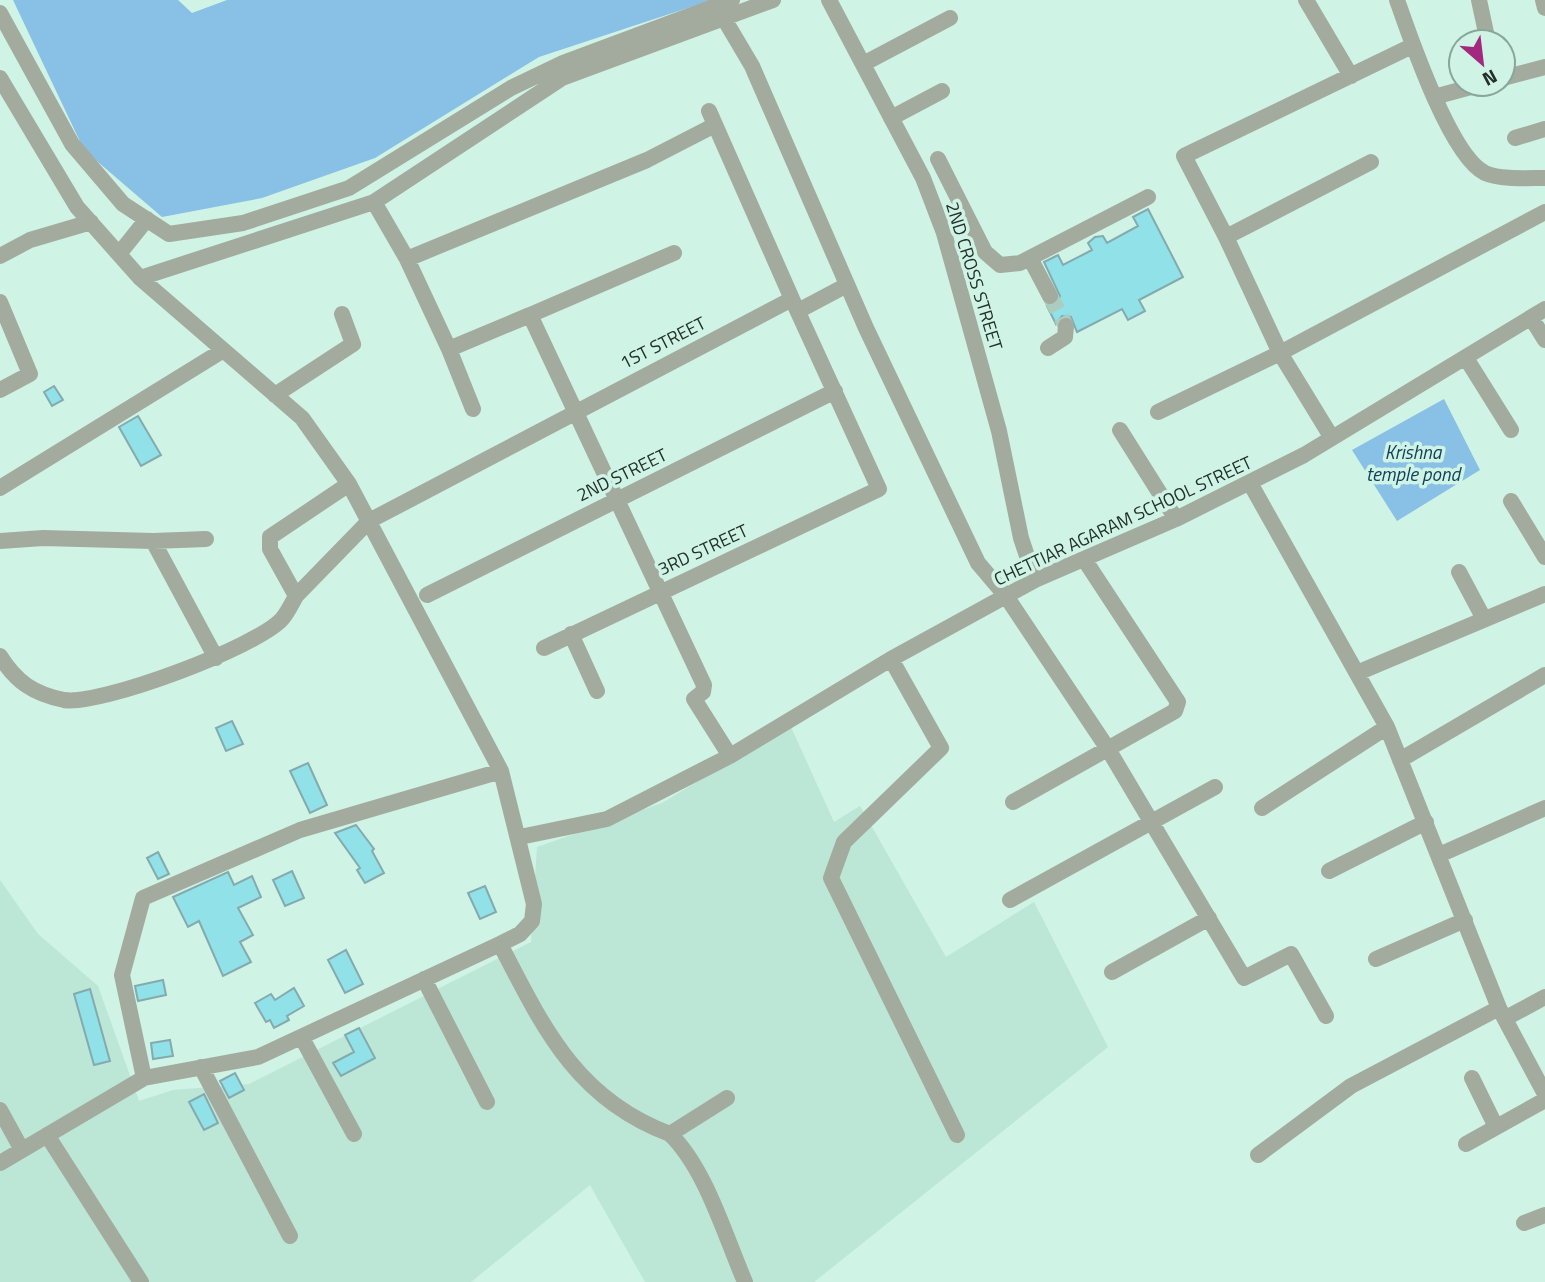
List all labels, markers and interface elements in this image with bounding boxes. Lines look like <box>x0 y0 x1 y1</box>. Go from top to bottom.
north arrow <box>1447 28 1517 98</box>
text: N <box>1478 63 1503 94</box>
street label: 2ND CROSS STREET <box>939 198 1010 354</box>
street label: 1ST STREET <box>615 309 711 376</box>
water label: Krishna temple pond <box>1366 437 1462 488</box>
street label: 2ND STREET <box>572 441 672 508</box>
street label: CHETTIAR AGARAM SCHOOL STREET <box>989 449 1257 592</box>
street label: 3RD STREET <box>653 517 753 582</box>

